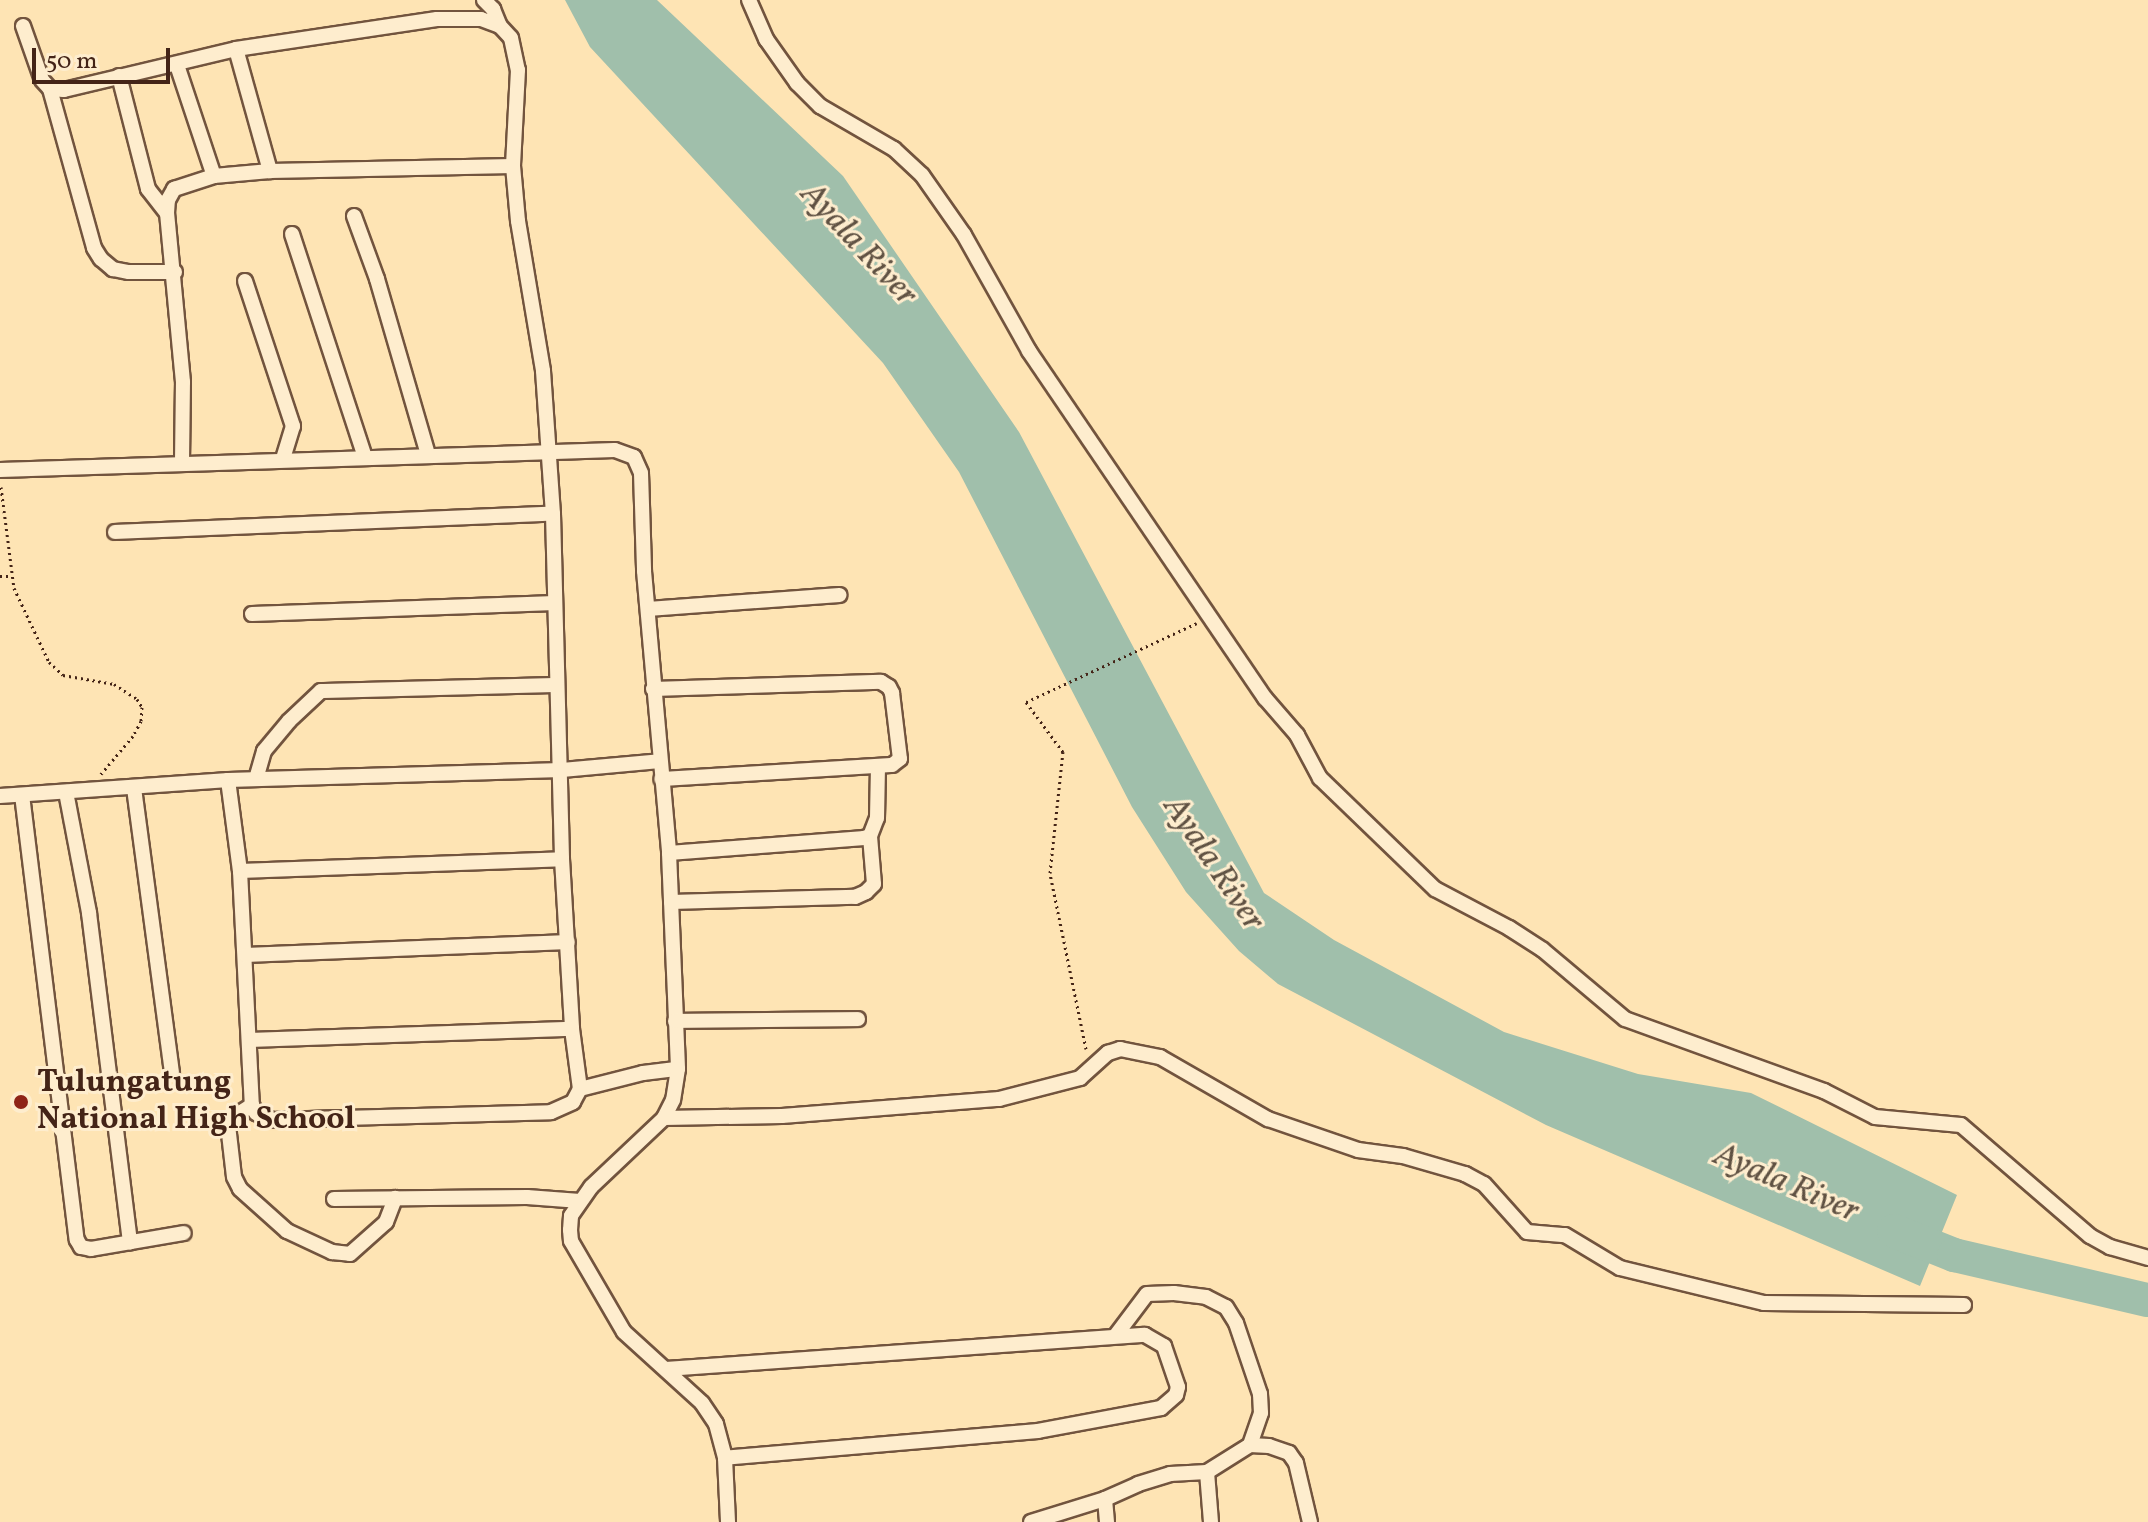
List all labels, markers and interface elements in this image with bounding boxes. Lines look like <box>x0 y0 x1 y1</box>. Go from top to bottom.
scale bar <box>36 32 174 82</box>
text: 50 m <box>46 45 98 79</box>
water label: Ayala River <box>791 175 925 315</box>
water label: Ayala River <box>1153 789 1273 939</box>
place label: Tulungatung National High School <box>37 1065 355 1140</box>
marker: Tulungatung National High School <box>12 1093 30 1111</box>
water label: Ayala River <box>1707 1135 1865 1233</box>

